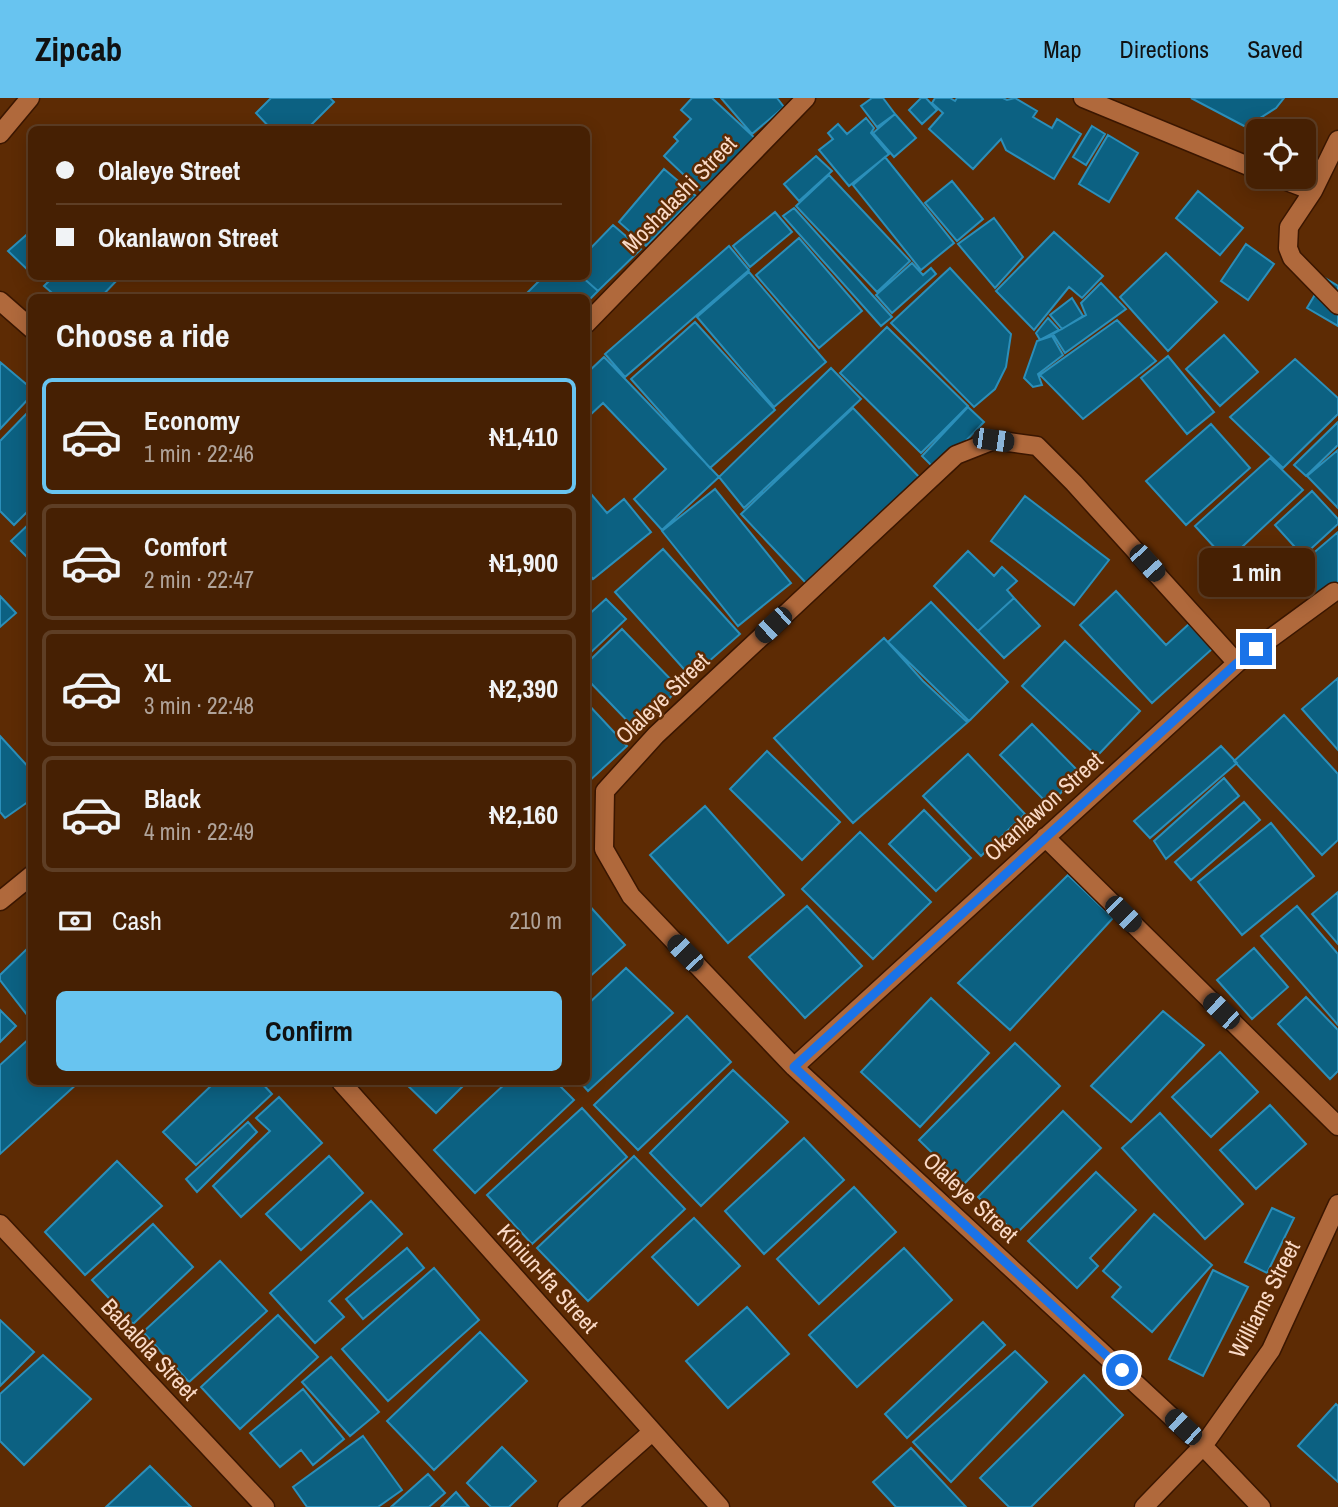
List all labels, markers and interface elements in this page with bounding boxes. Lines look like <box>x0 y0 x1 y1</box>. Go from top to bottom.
text: Zipcab <box>35 27 122 71</box>
text: Map <box>1043 33 1081 65</box>
text: Directions <box>1119 33 1209 65</box>
text: Saved <box>1247 33 1303 65</box>
map controls <box>1246 119 1316 189</box>
button: locate <box>1246 119 1316 189</box>
street label: Moshalashi Street <box>615 129 743 259</box>
text: Olaleye Street <box>98 153 240 188</box>
text: Okanlawon Street <box>98 220 278 255</box>
text: Choose a ride <box>56 314 230 357</box>
text: Economy <box>144 403 240 438</box>
icon: car <box>60 405 123 468</box>
text: ₦1,410 <box>489 419 558 454</box>
car <box>971 427 1016 453</box>
text: 1 min · 22:46 <box>144 438 254 469</box>
text: Comfort <box>144 529 227 564</box>
icon: car <box>60 531 123 594</box>
car <box>1126 540 1169 586</box>
text: ₦1,900 <box>489 545 558 580</box>
callout: 1 min <box>1198 547 1314 596</box>
text: 1 min <box>1232 557 1282 588</box>
text: 2 min · 22:47 <box>144 564 254 595</box>
car <box>751 603 796 647</box>
route end <box>1240 633 1272 665</box>
street label: Olaleye Street <box>608 645 716 751</box>
text: XL <box>144 655 171 690</box>
icon: car <box>60 657 123 720</box>
text: ₦2,390 <box>489 671 558 706</box>
text: 3 min · 22:48 <box>144 690 254 721</box>
street label: Okanlawon Street <box>977 744 1109 868</box>
text: Black <box>144 781 201 816</box>
icon: car <box>60 783 123 846</box>
text: ₦2,160 <box>489 797 558 832</box>
text: 4 min · 22:49 <box>144 816 254 847</box>
car <box>1101 892 1146 936</box>
icon: cash <box>56 902 94 940</box>
text: Cash <box>112 903 162 938</box>
text: 210 m <box>510 905 562 936</box>
car <box>663 931 708 975</box>
car <box>1199 989 1244 1033</box>
button: Confirm <box>56 991 562 1071</box>
street label: Olaleye Street <box>917 1145 1025 1249</box>
street label: Kiniun-Ifa Street <box>491 1217 605 1339</box>
street label: Williams Street <box>1221 1235 1307 1363</box>
street label: Babalola Street <box>95 1291 205 1407</box>
route start <box>1106 1354 1138 1386</box>
car <box>1161 1405 1206 1449</box>

